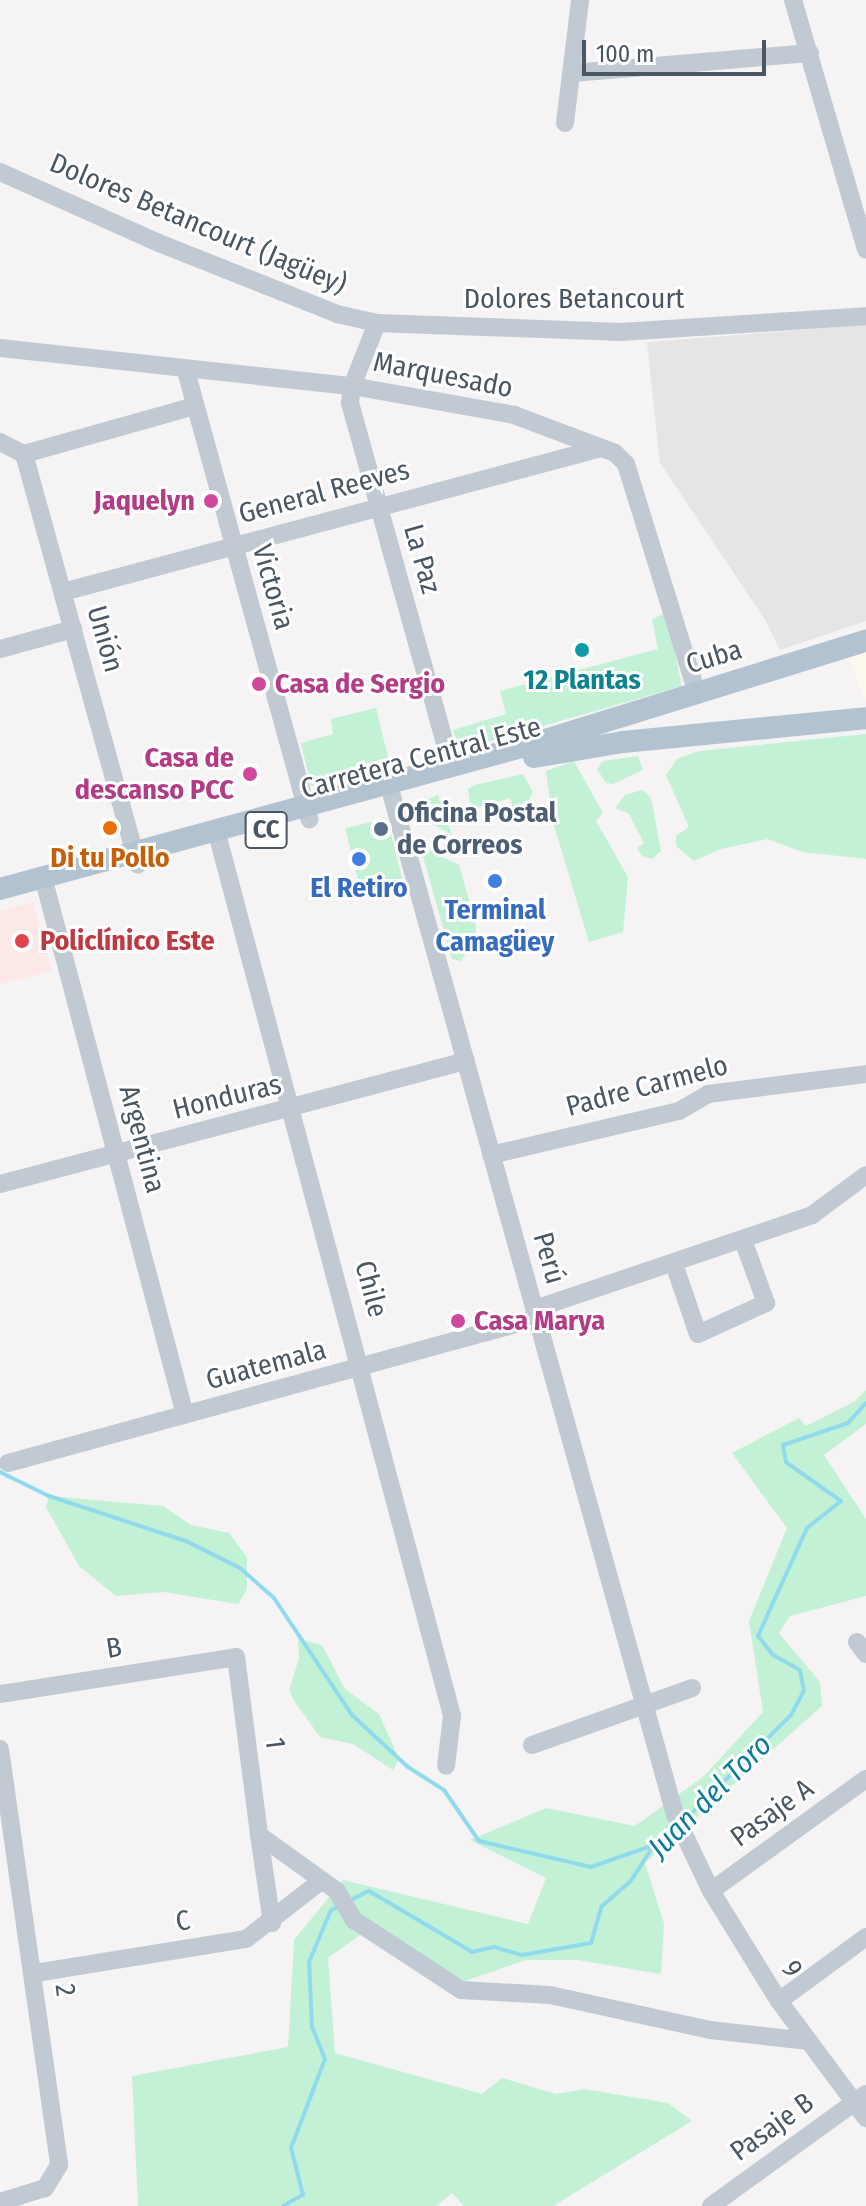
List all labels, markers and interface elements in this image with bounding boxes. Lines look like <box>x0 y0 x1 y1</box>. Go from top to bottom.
scale bar <box>586 24 770 74</box>
text: 100 m <box>596 40 654 68</box>
street label: Dolores Betancourt (Jagüey) <box>45 146 351 302</box>
street label: Dolores Betancourt <box>464 282 684 316</box>
street label: Marquesado <box>370 345 516 405</box>
street label: General Reeves <box>235 453 413 531</box>
place label: Jaquelyn <box>94 484 195 518</box>
marker: Jaquelyn <box>202 492 220 510</box>
street label: La Paz <box>396 520 448 598</box>
street label: Victoria <box>245 540 301 634</box>
street label: Unión <box>80 602 130 676</box>
street label: Cuba <box>682 633 746 681</box>
marker: 12 Plantas <box>573 641 591 659</box>
place label: 12 Plantas <box>523 663 641 697</box>
place label: Casa de Sergio <box>275 667 445 701</box>
marker: Casa de Sergio <box>250 675 268 693</box>
street label: Carretera Central Este <box>297 710 545 806</box>
place label: Casa de descanso PCC <box>75 741 234 807</box>
marker: Casa de descanso PCC <box>241 765 259 783</box>
place label: Oficina Postal de Correos <box>397 796 556 862</box>
road number: CC <box>244 808 288 852</box>
marker: Di tu Pollo <box>101 819 119 837</box>
marker: Oficina Postal de Correos <box>372 820 390 838</box>
place label: Di tu Pollo <box>50 841 170 875</box>
marker: El Retiro <box>350 850 368 868</box>
place label: El Retiro <box>310 871 408 905</box>
marker: Terminal Camagüey <box>486 872 504 890</box>
place label: Terminal Camagüey <box>436 893 554 959</box>
place label: Policlínico Este <box>40 924 215 958</box>
marker: Policlínico Este <box>11 930 33 952</box>
street label: Padre Carmelo <box>562 1048 732 1124</box>
street label: Honduras <box>169 1067 285 1127</box>
street label: Argentina <box>112 1081 172 1197</box>
street label: Perú <box>526 1228 572 1288</box>
street label: Chile <box>347 1257 395 1321</box>
place label: Casa Marya <box>474 1304 605 1338</box>
marker: Casa Marya <box>449 1312 467 1330</box>
street label: Guatemala <box>202 1333 330 1397</box>
street label: B <box>104 1630 124 1666</box>
water label: Juan del Toro <box>641 1727 779 1865</box>
street label: 1 <box>258 1736 292 1750</box>
street label: Pasaje A <box>724 1772 820 1854</box>
street label: C <box>173 1903 193 1939</box>
street label: 9 <box>774 1954 810 1984</box>
street label: 2 <box>48 1982 82 1998</box>
street label: Pasaje B <box>724 2086 820 2168</box>

